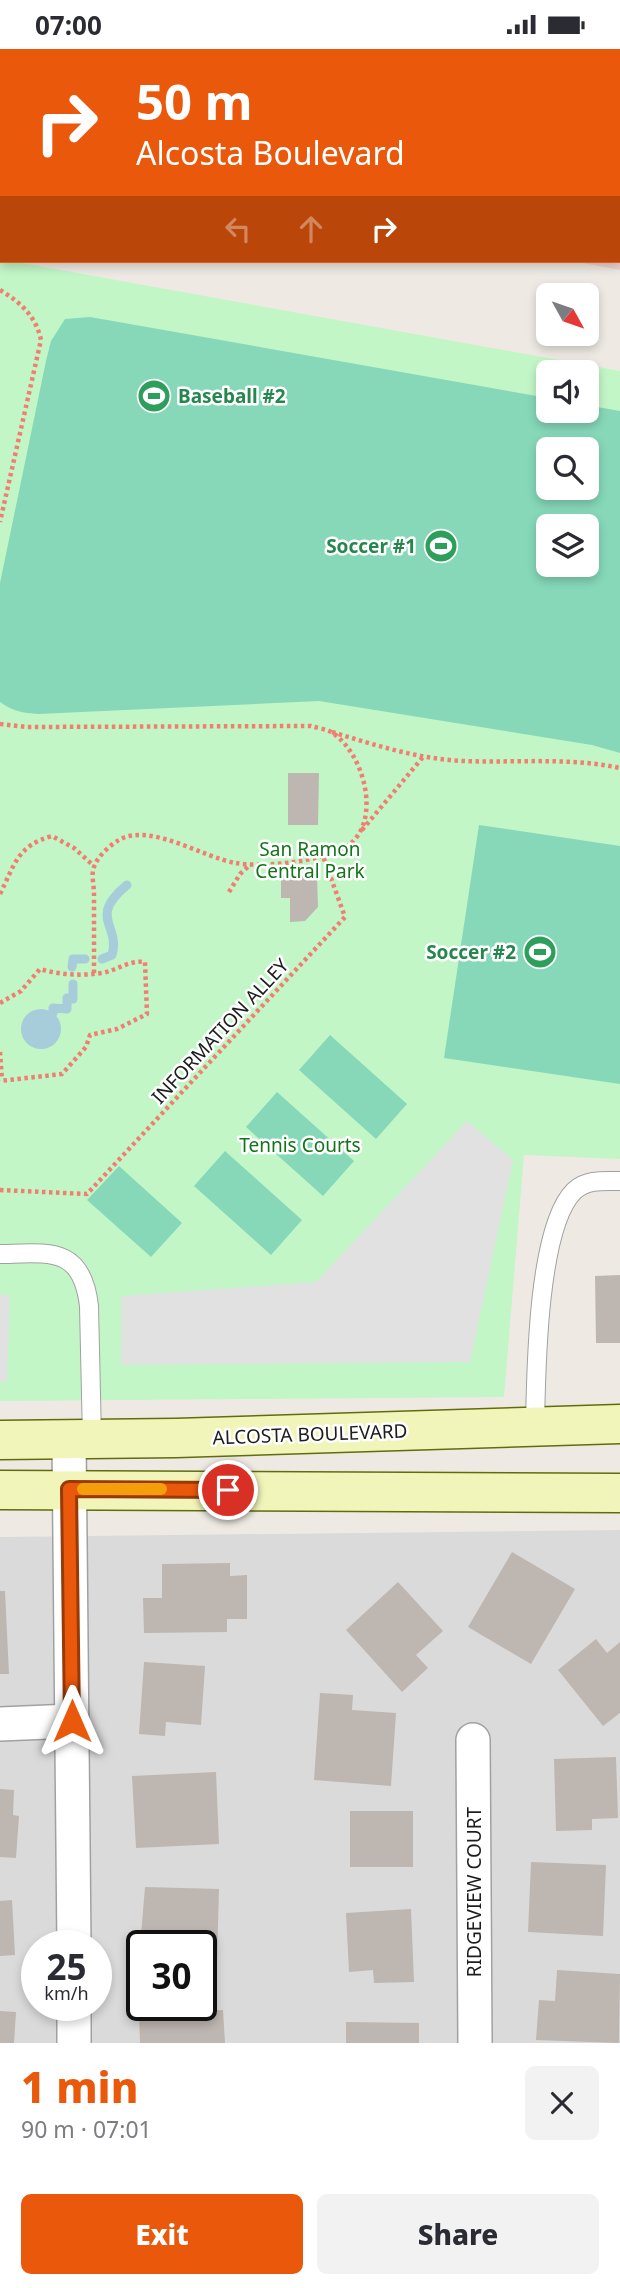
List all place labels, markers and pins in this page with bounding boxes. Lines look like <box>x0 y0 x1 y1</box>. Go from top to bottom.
sports icon: Baseball #2 <box>135 377 173 415</box>
place label: Baseball #2 <box>178 383 286 409</box>
sports icon: Soccer #1 <box>422 527 460 565</box>
place label: Soccer #1 <box>326 533 416 559</box>
sports icon: Soccer #2 <box>521 933 559 971</box>
place label: Soccer #2 <box>426 939 516 965</box>
pin <box>198 1460 258 1520</box>

